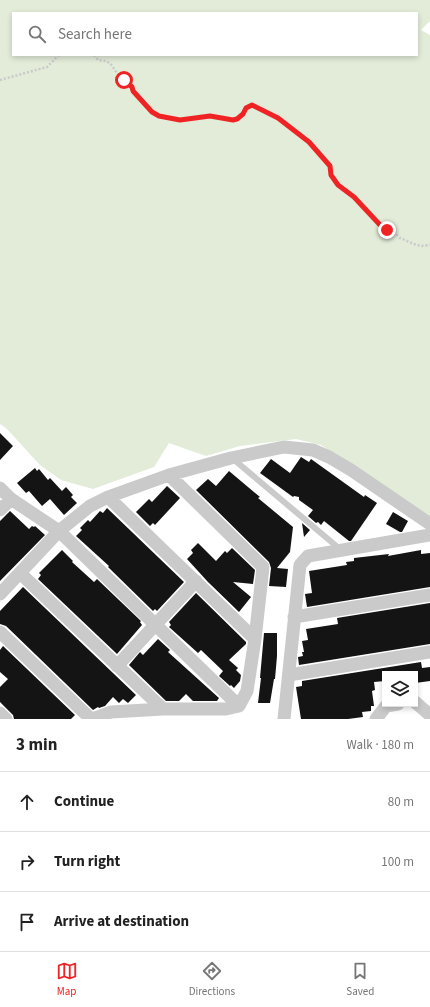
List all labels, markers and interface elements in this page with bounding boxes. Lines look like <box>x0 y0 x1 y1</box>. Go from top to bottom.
search box <box>12 12 418 56</box>
icon: search <box>26 23 48 45</box>
text: Search here <box>58 24 132 45</box>
route start <box>115 71 133 89</box>
route end <box>378 221 396 239</box>
map controls <box>382 671 418 707</box>
button: layers <box>382 671 418 707</box>
text: 3 min <box>16 733 57 757</box>
text: Walk · 180 m <box>346 736 414 754</box>
icon: ahead <box>16 791 38 813</box>
text: Continue <box>54 791 114 812</box>
text: 80 m <box>388 793 414 811</box>
icon: right <box>16 851 38 873</box>
text: Turn right <box>54 851 120 872</box>
text: 100 m <box>381 853 414 871</box>
icon: arrive <box>16 911 38 933</box>
text: Arrive at destination <box>54 911 189 932</box>
tab: Map <box>56 960 78 999</box>
tab: Directions <box>189 960 235 999</box>
tab: Saved <box>346 960 374 999</box>

